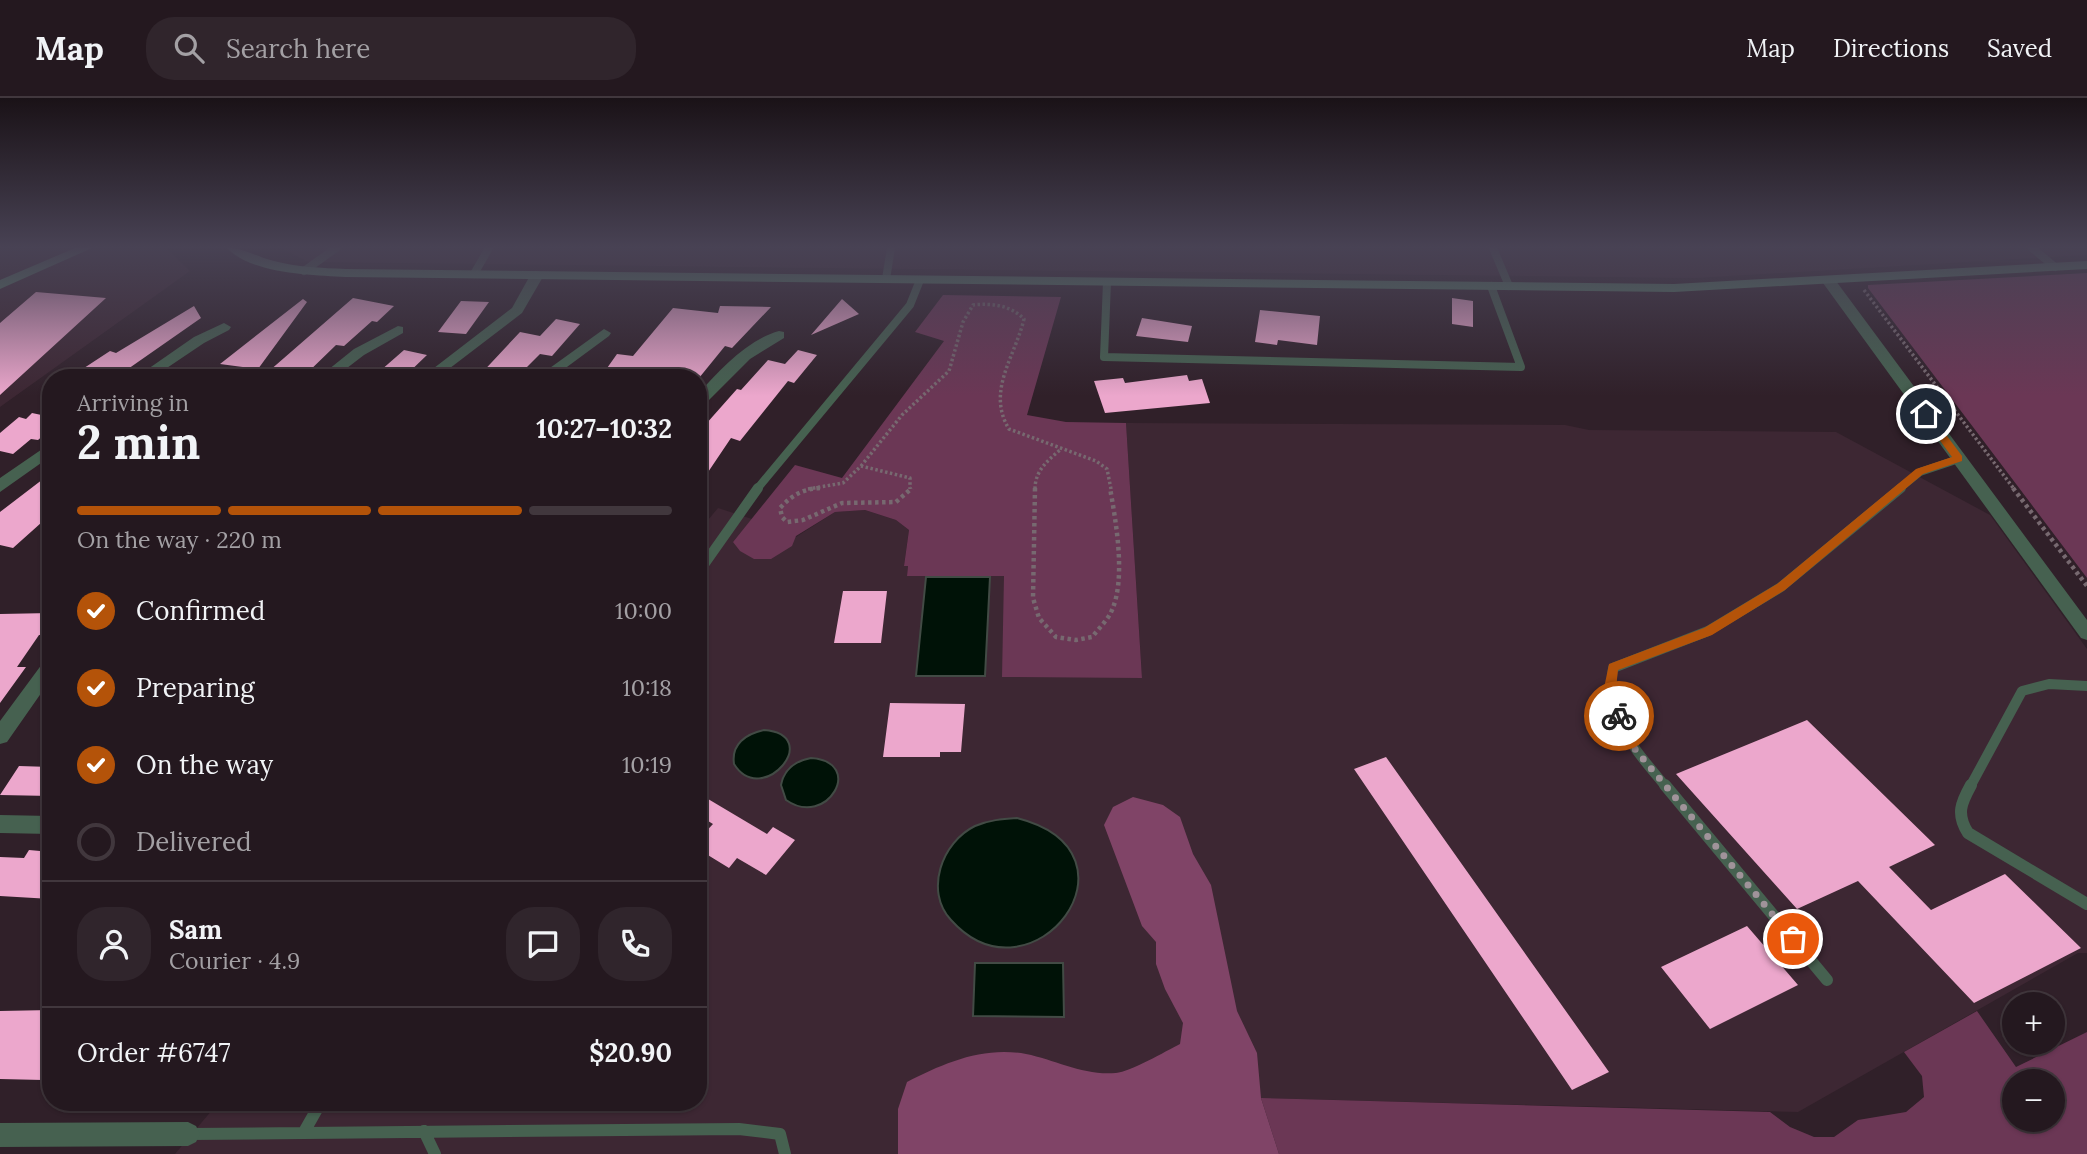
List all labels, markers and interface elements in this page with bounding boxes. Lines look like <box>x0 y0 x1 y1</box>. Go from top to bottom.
search box <box>146 17 636 80</box>
text: Map <box>35 27 104 69</box>
icon: search <box>170 29 208 67</box>
text: Search here <box>226 32 370 65</box>
text: Map <box>1746 33 1795 64</box>
text: Directions <box>1833 33 1949 64</box>
text: Saved <box>1987 33 2052 64</box>
pin <box>1896 384 1956 444</box>
text: Arriving in <box>77 388 189 417</box>
icon: home <box>1907 395 1945 433</box>
text: 10:27–10:32 <box>536 412 672 445</box>
text: 2 min <box>77 413 200 472</box>
text: On the way · 220 m <box>77 525 282 554</box>
icon: check <box>77 592 115 630</box>
text: Confirmed <box>136 594 265 627</box>
text: 10:00 <box>615 596 672 625</box>
icon: check <box>77 669 115 707</box>
text: Preparing <box>136 671 255 704</box>
text: 10:18 <box>622 673 672 702</box>
courier <box>1584 681 1654 751</box>
icon: bike <box>1600 697 1638 735</box>
icon: check <box>77 746 115 784</box>
text: On the way <box>136 748 273 781</box>
text: 10:19 <box>622 750 672 779</box>
text: Delivered <box>136 825 252 858</box>
button: person <box>77 907 151 981</box>
button: chat <box>506 907 580 981</box>
button: phone <box>598 907 672 981</box>
pin <box>1763 909 1823 969</box>
text: Sam <box>169 913 222 946</box>
icon: bag <box>1774 920 1812 958</box>
text: Courier · 4.9 <box>169 946 300 975</box>
map controls <box>2002 992 2065 1132</box>
button: + <box>2002 992 2065 1055</box>
text: Order #6747 <box>77 1036 231 1069</box>
text: $20.90 <box>589 1036 672 1069</box>
button: − <box>2002 1069 2065 1132</box>

